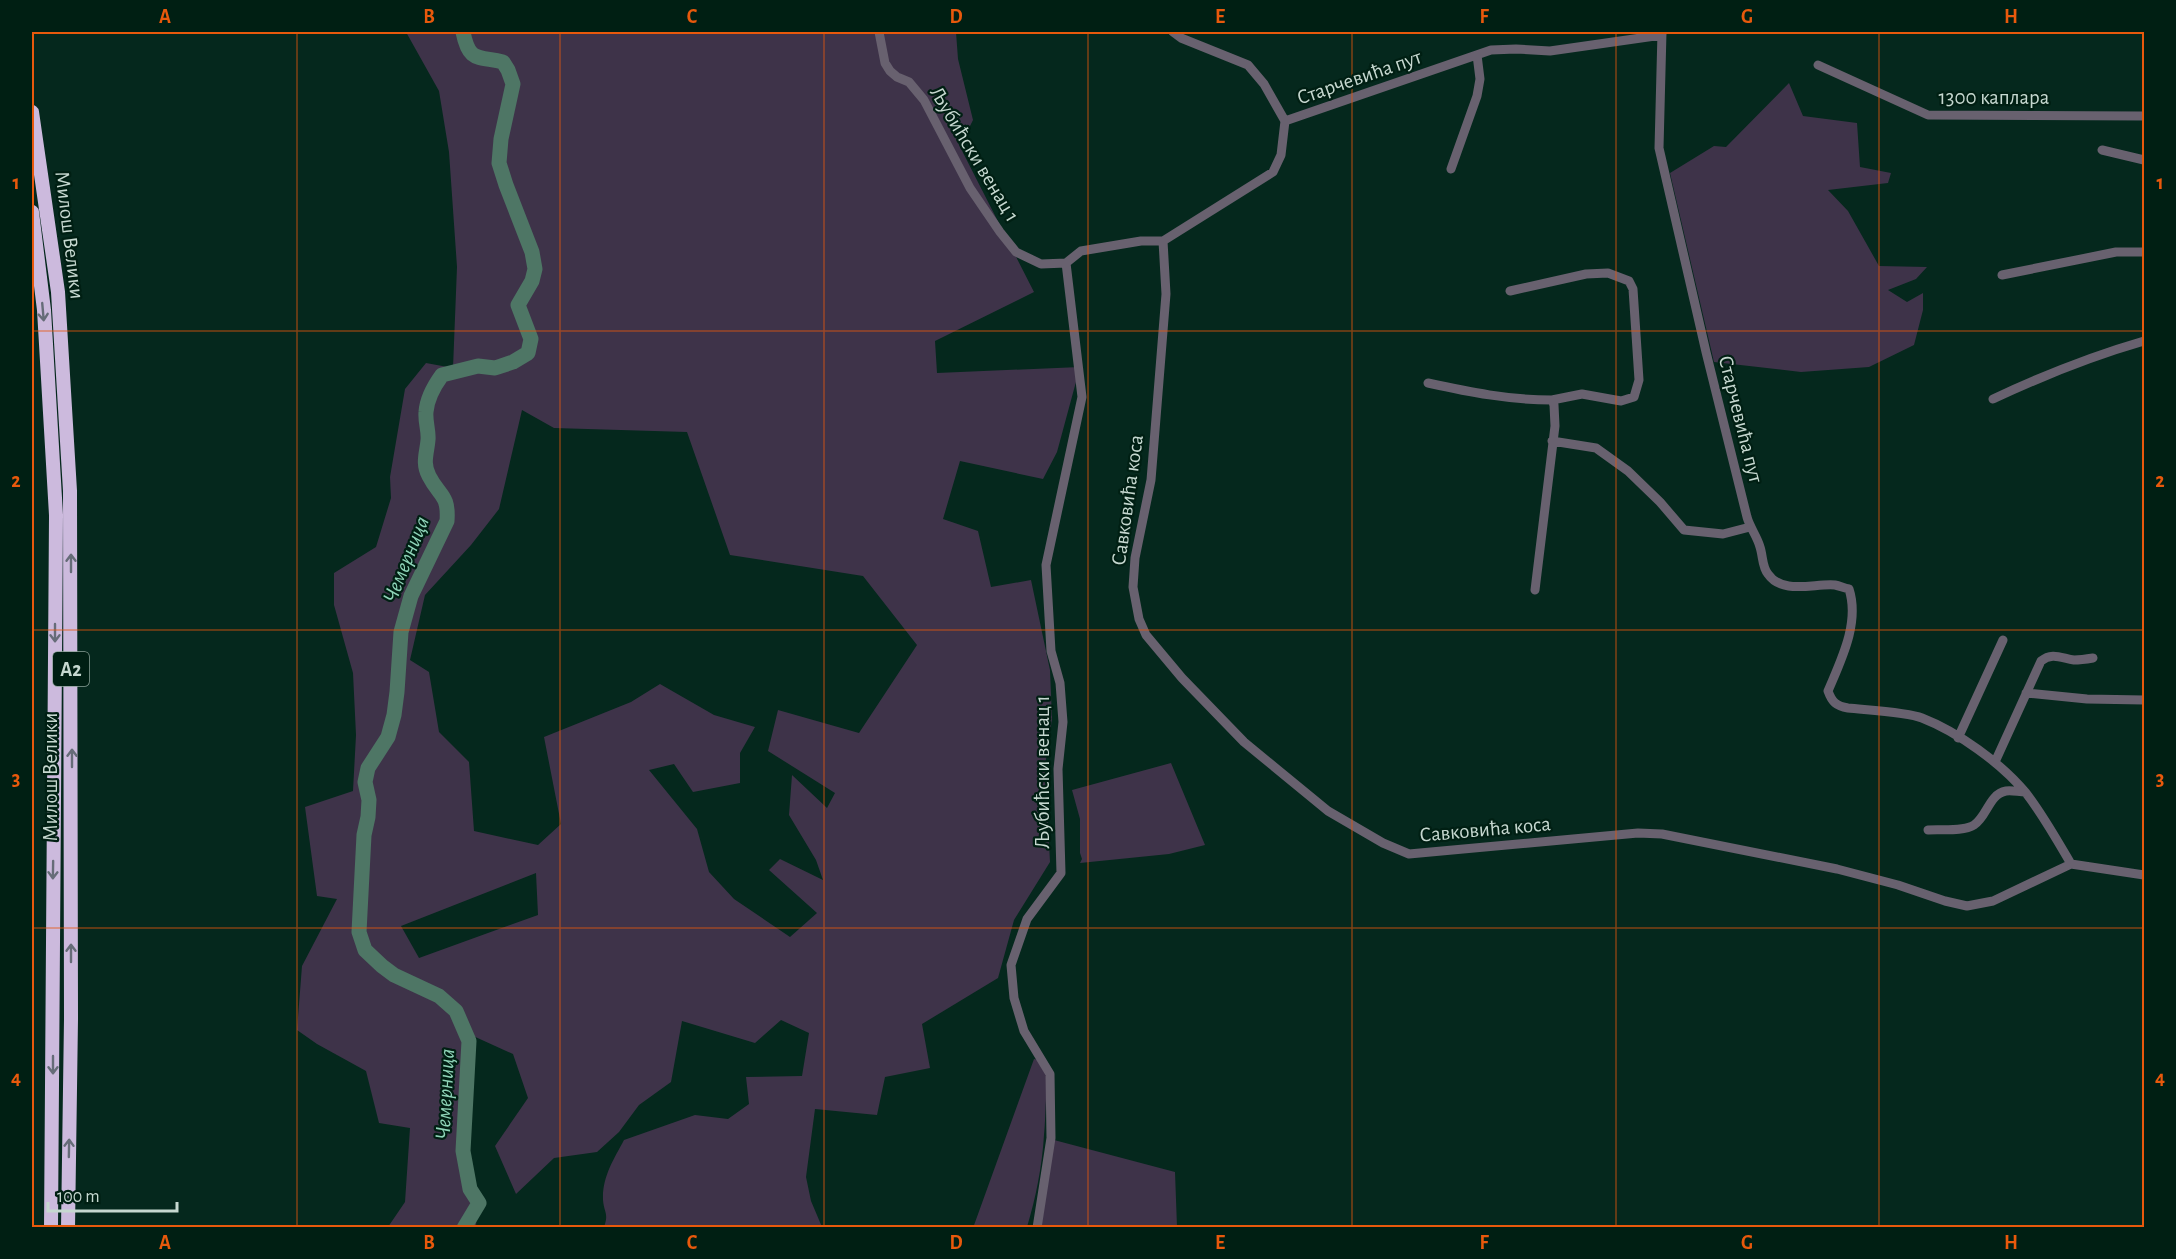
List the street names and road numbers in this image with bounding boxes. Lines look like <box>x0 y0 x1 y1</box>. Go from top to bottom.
street label: Старчевића пут <box>1294 46 1425 109</box>
street label: Љубићски венац 1 <box>926 83 1023 226</box>
street label: 1300 каплара <box>1939 87 2050 108</box>
street label: Милош Велики <box>51 170 88 300</box>
street label: Старчевића пут <box>1715 353 1767 485</box>
street label: Савковића коса <box>1108 433 1147 567</box>
road number: A2 <box>53 652 89 686</box>
street label: Љубићски венац 1 <box>1032 695 1053 849</box>
street label: Милош Велики <box>40 713 61 841</box>
street label: Савковића коса <box>1418 813 1552 846</box>

